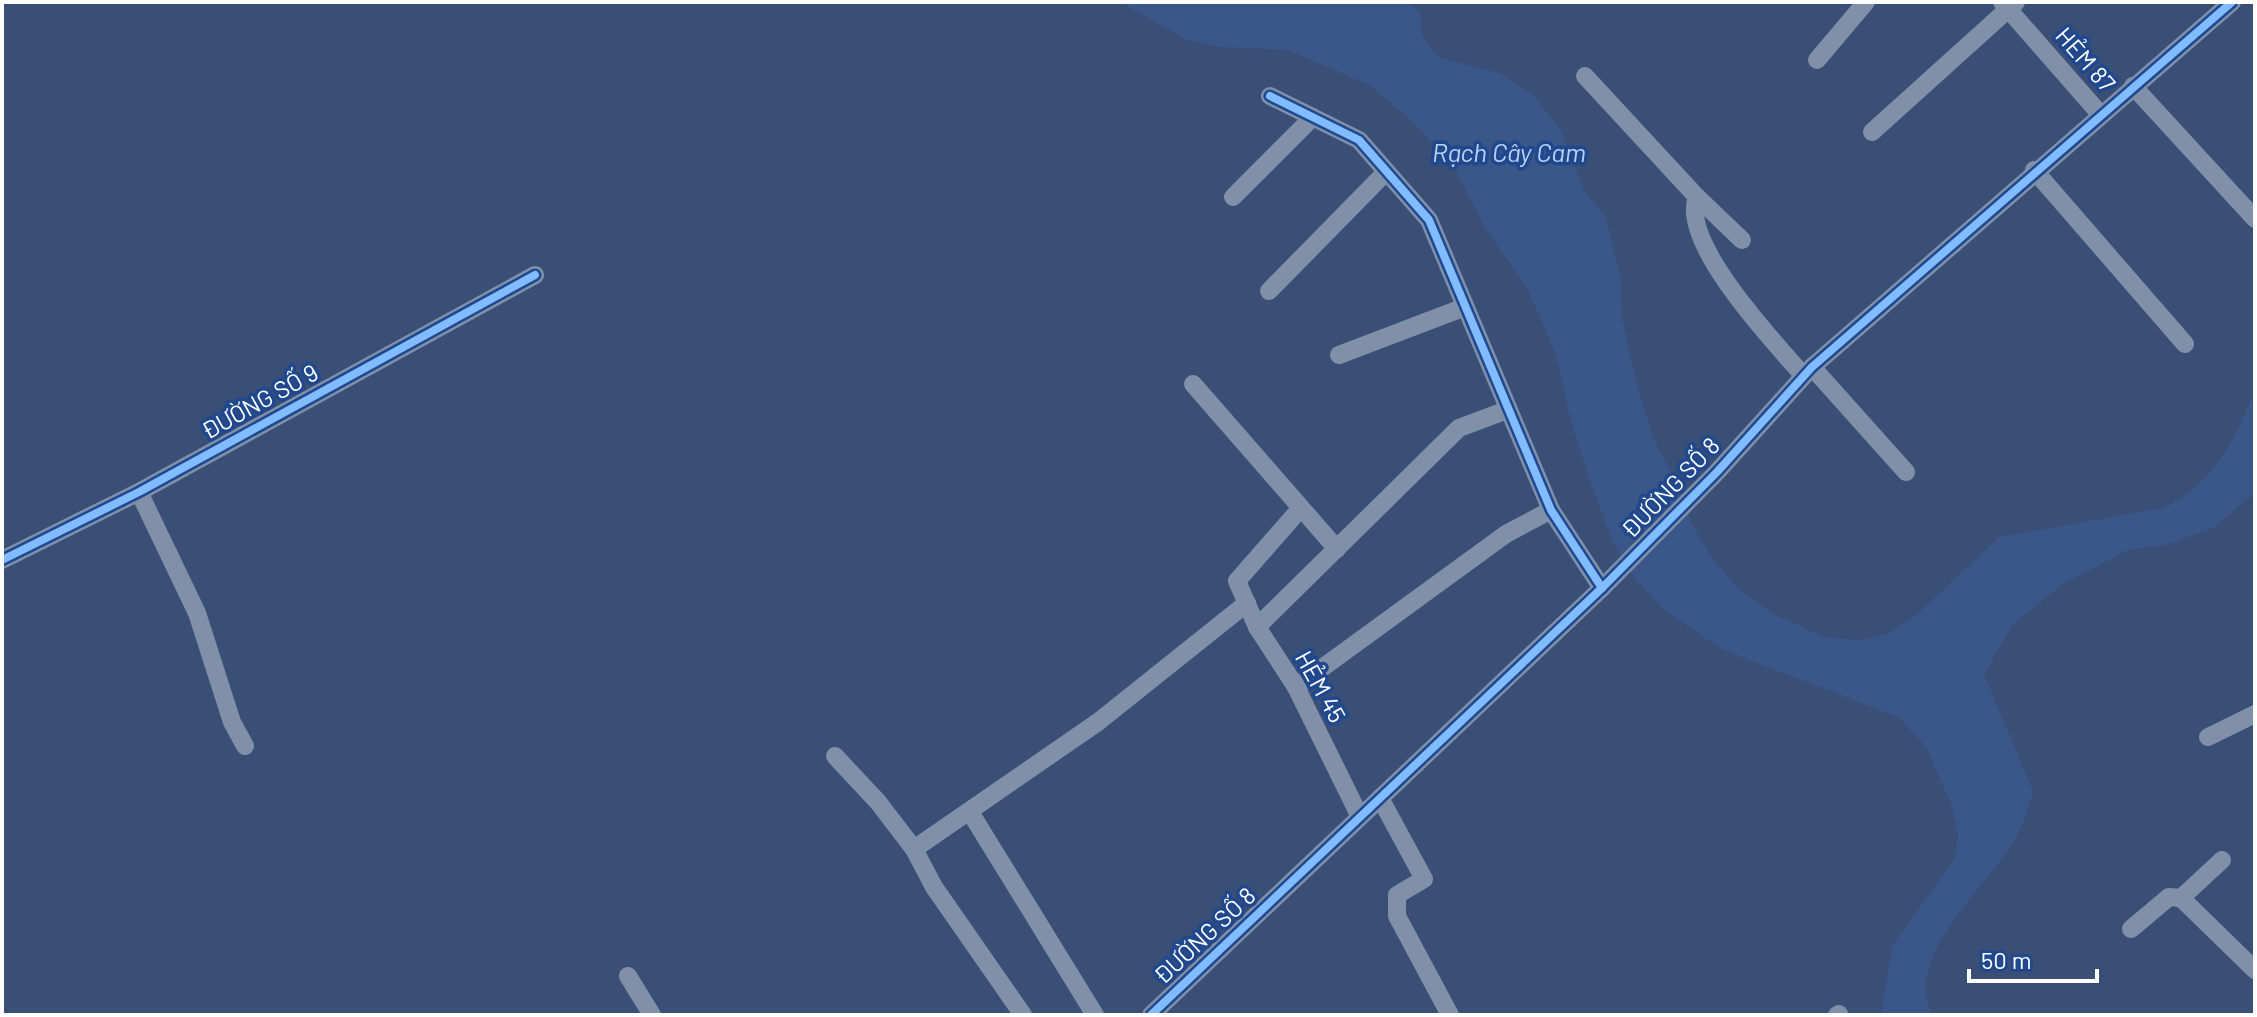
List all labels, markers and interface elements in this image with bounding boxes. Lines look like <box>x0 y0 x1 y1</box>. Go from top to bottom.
street label: HẺM 87 <box>2050 21 2122 97</box>
water label: Rạch Cây Cam <box>1432 136 1586 167</box>
street label: ĐƯỜNG SỐ 9 <box>196 357 323 445</box>
street label: ĐƯỜNG SỐ 8 <box>1615 431 1725 543</box>
street label: HẺM 45 <box>1290 645 1353 727</box>
street label: ĐƯỜNG SỐ 8 <box>1147 880 1261 989</box>
scale bar <box>1969 933 2097 983</box>
text: 50 m <box>1981 945 2032 974</box>

